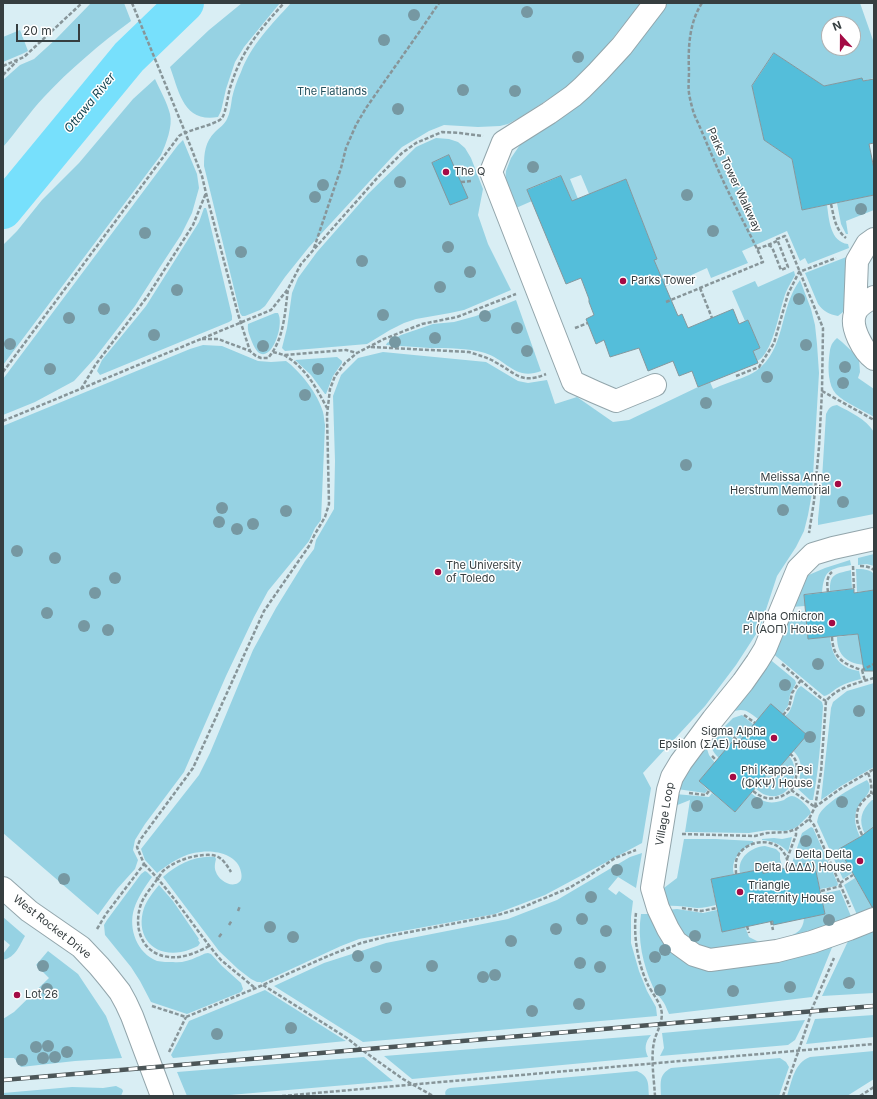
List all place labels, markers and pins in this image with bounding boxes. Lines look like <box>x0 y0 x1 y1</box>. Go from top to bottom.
place label: The Q <box>454 165 486 179</box>
marker: The Q <box>441 167 451 177</box>
place label: Parks Tower <box>631 274 695 288</box>
marker: Parks Tower <box>618 276 628 286</box>
place label: Melissa Anne Herstrum Memorial <box>730 471 830 497</box>
marker: Melissa Anne Herstrum Memorial <box>833 479 843 489</box>
place label: The University of Toledo <box>446 559 521 585</box>
marker: The University of Toledo <box>433 567 443 577</box>
place label: Alpha Omicron Pi (ΑΟΠ) House <box>743 610 824 636</box>
marker: Alpha Omicron Pi (ΑΟΠ) House <box>827 618 837 628</box>
place label: Sigma Alpha Epsilon (ΣΑΕ) House <box>659 725 766 751</box>
marker: Sigma Alpha Epsilon (ΣΑΕ) House <box>769 733 779 743</box>
place label: Phi Kappa Psi (ΦΚΨ) House <box>741 764 812 790</box>
marker: Phi Kappa Psi (ΦΚΨ) House <box>728 772 738 782</box>
place label: Delta Delta Delta (ΔΔΔ) House <box>754 848 852 874</box>
marker: Delta Delta Delta (ΔΔΔ) House <box>855 856 865 866</box>
place label: Triangle Fraternity House <box>748 879 834 905</box>
marker: Triangle Fraternity House <box>735 887 745 897</box>
place label: Lot 26 <box>25 988 58 1002</box>
marker: Lot 26 <box>12 990 22 1000</box>

